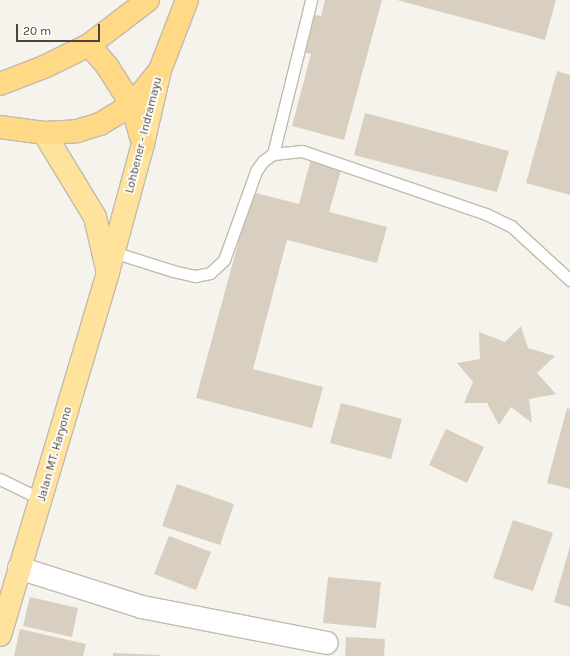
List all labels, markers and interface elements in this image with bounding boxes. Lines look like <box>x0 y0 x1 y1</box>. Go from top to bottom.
scale bar <box>18 16 102 42</box>
text: 20 m <box>23 24 51 38</box>
street label: Lohbener - Indramayu <box>123 75 165 195</box>
street label: Jalan MT. Haryono <box>35 405 75 503</box>

